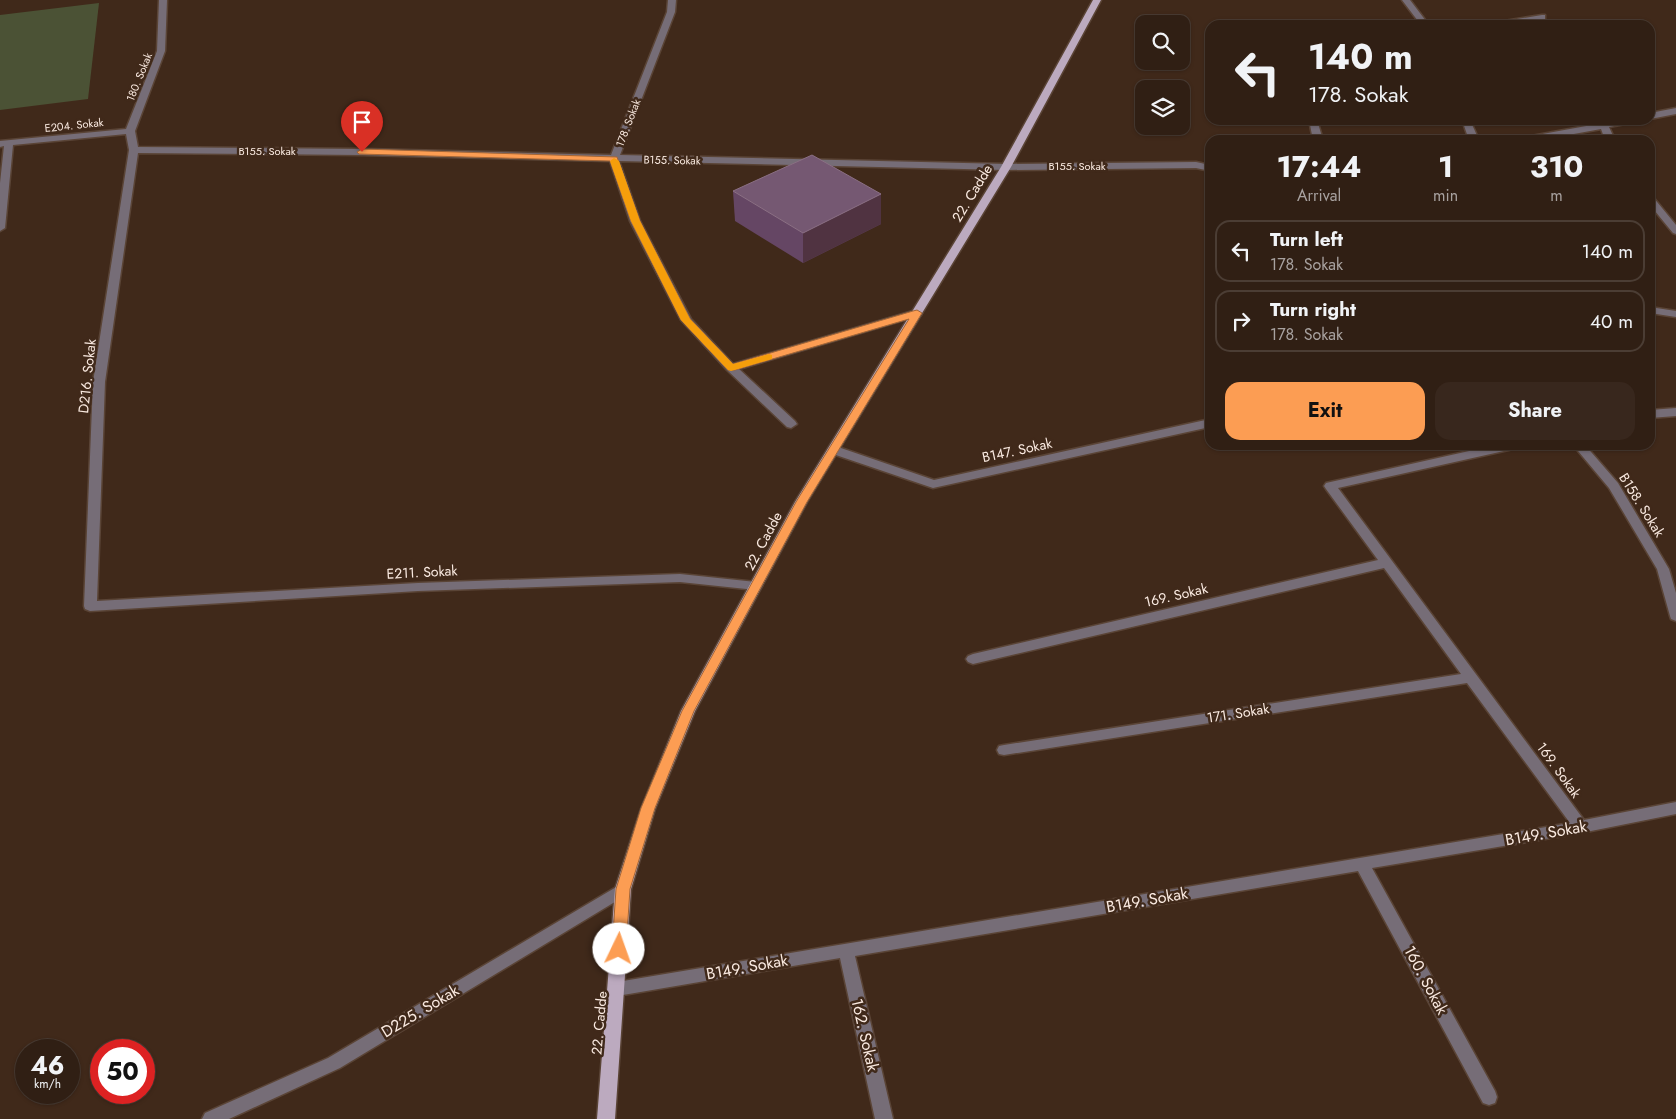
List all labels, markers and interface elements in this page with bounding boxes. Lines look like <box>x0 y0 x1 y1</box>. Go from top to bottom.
map controls <box>1135 15 1190 135</box>
button: search <box>1135 15 1190 70</box>
text: 140 m <box>1308 32 1413 82</box>
icon: left <box>1225 40 1290 105</box>
street label: 180. Sokak <box>122 50 156 104</box>
text: 178. Sokak <box>1308 78 1408 110</box>
button: layers <box>1135 80 1190 135</box>
street label: 178. Sokak <box>612 97 645 149</box>
pin <box>341 101 383 152</box>
icon: arrive <box>348 108 376 136</box>
street label: E204. Sokak <box>44 114 104 136</box>
street label: B155. Sokak <box>238 143 296 159</box>
text: 17:44 <box>1277 145 1361 188</box>
text: 1 <box>1438 145 1453 188</box>
text: 310 <box>1530 145 1583 188</box>
street label: B155. Sokak <box>643 152 701 168</box>
street label: B155. Sokak <box>1048 158 1106 174</box>
street label: 22. Cadde <box>947 160 997 226</box>
text: Arrival <box>1297 184 1341 207</box>
text: min <box>1433 184 1458 207</box>
text: m <box>1550 184 1563 207</box>
text: Turn left <box>1270 226 1343 253</box>
icon: left <box>1227 237 1255 265</box>
text: 140 m <box>1581 238 1633 265</box>
text: 178. Sokak <box>1270 253 1343 276</box>
text: Turn right <box>1270 296 1356 323</box>
icon: right <box>1227 307 1255 335</box>
text: 40 m <box>1590 308 1633 335</box>
text: 178. Sokak <box>1270 323 1343 346</box>
street label: D216. Sokak <box>73 337 101 414</box>
button: Exit <box>1225 382 1425 440</box>
button: Share <box>1435 382 1635 440</box>
street label: B147. Sokak <box>980 433 1055 467</box>
street label: B158. Sokak <box>1614 469 1670 542</box>
street label: 22. Cadde <box>739 508 787 574</box>
street label: E211. Sokak <box>386 560 459 584</box>
street label: 169. Sokak <box>1142 578 1210 612</box>
street label: 171. Sokak <box>1205 698 1271 728</box>
street label: 169. Sokak <box>1532 738 1586 803</box>
street label: B149. Sokak <box>1503 814 1590 851</box>
street label: B149. Sokak <box>1104 881 1191 918</box>
position arrow <box>592 922 644 974</box>
street label: 160. Sokak <box>1398 942 1454 1019</box>
street label: B149. Sokak <box>704 948 791 985</box>
street label: D225. Sokak <box>377 978 464 1043</box>
street label: 22. Cadde <box>586 990 612 1056</box>
street label: 162. Sokak <box>845 996 885 1075</box>
speed limit sign: 50 <box>90 1039 155 1104</box>
text: 46 <box>30 1047 65 1083</box>
text: km/h <box>34 1075 61 1093</box>

